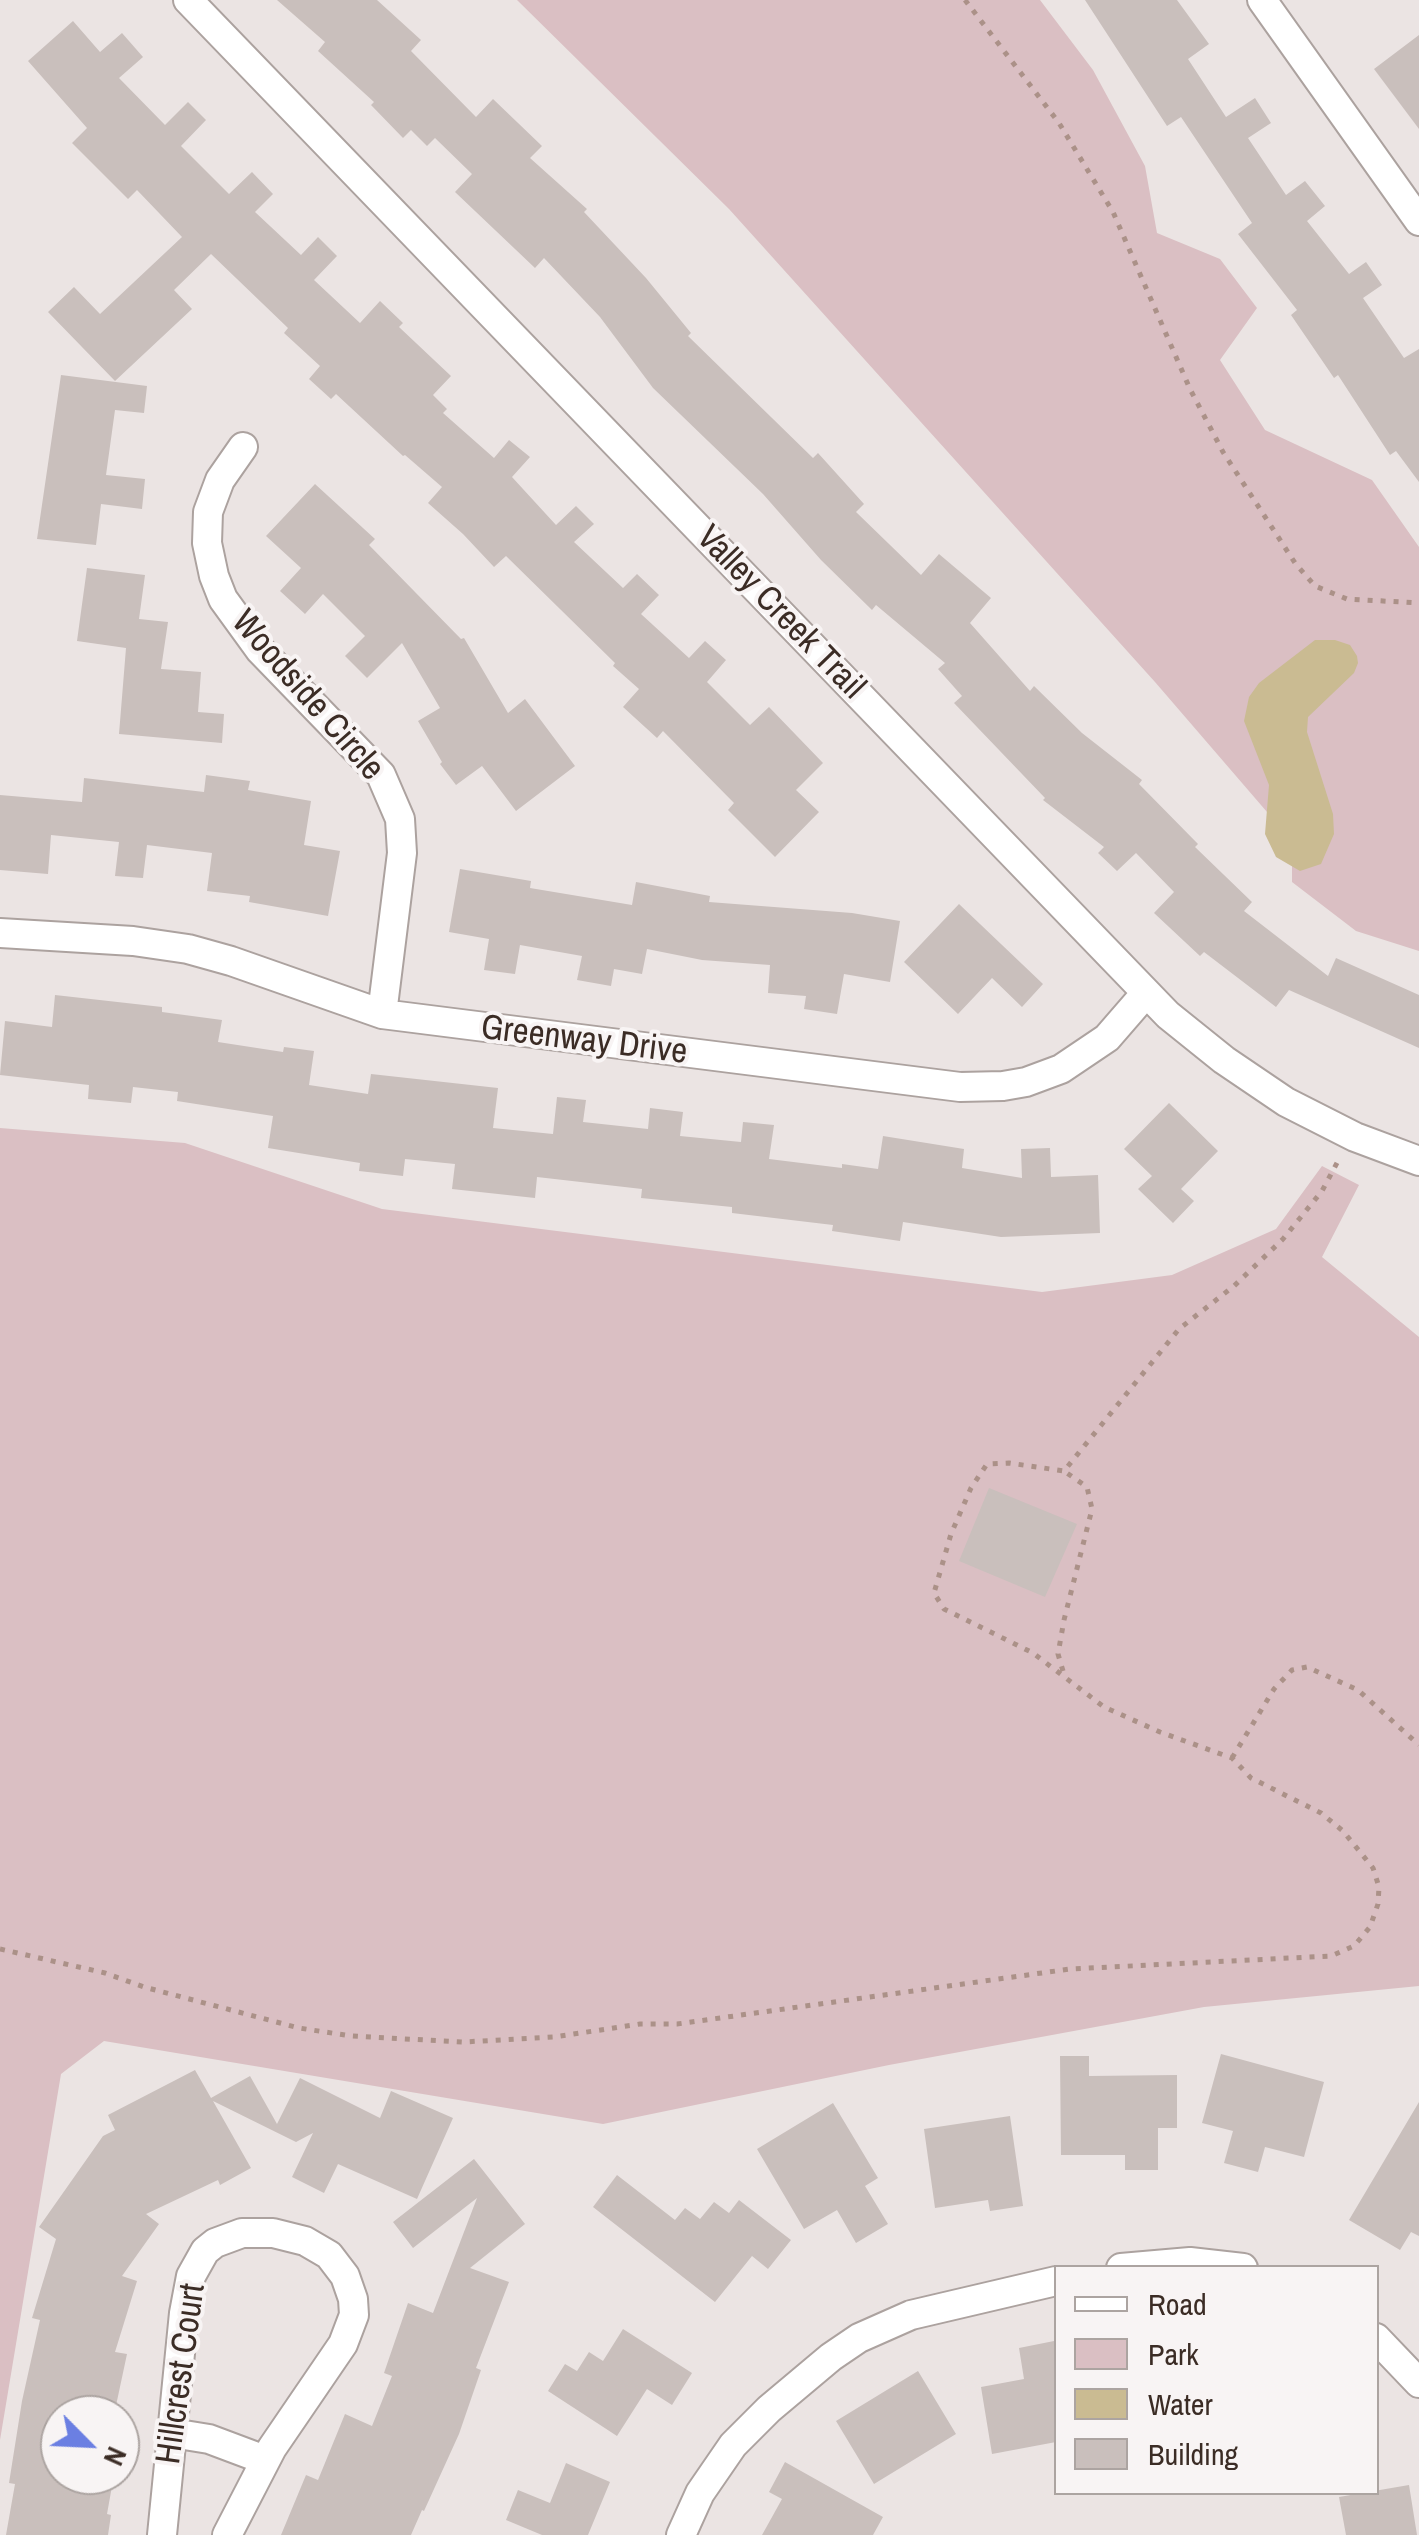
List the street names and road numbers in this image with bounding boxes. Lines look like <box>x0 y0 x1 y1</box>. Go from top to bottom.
street label: Valley Creek Trail <box>687 518 873 708</box>
street label: Woodside Circle <box>222 602 392 790</box>
street label: Greenway Drive <box>479 1008 689 1074</box>
street label: Hillcrest Court <box>149 2281 215 2467</box>

